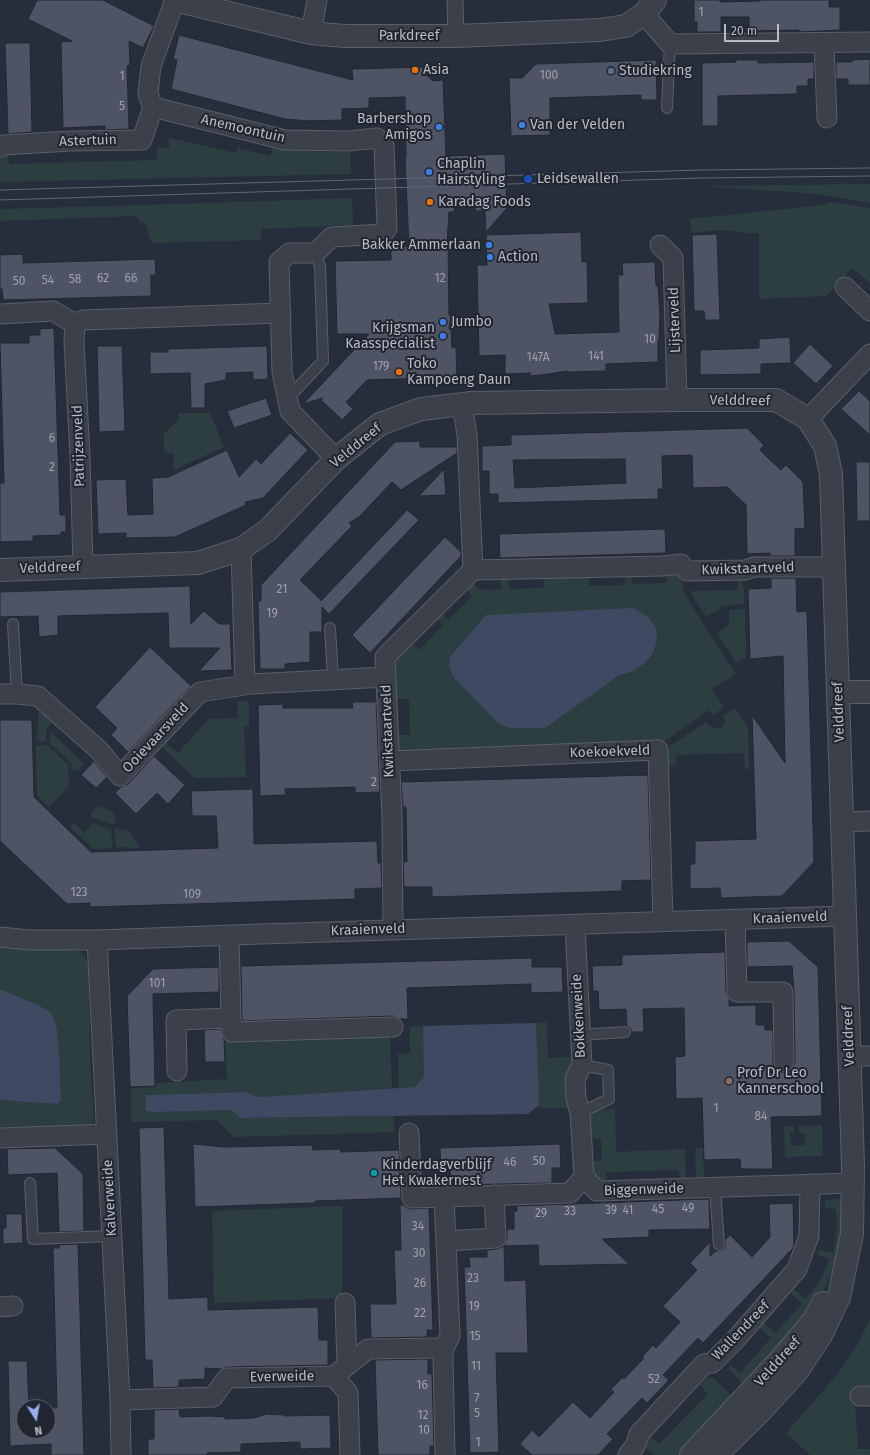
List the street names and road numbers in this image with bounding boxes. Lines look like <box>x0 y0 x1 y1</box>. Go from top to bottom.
street label: Parkdreef <box>379 28 439 44</box>
street label: Anemoontuin <box>199 111 287 147</box>
street label: Astertuin <box>59 132 117 150</box>
street label: Lijsterveld <box>665 287 685 353</box>
street label: Velddreef <box>709 392 771 410</box>
street label: Patrijzenveld <box>69 405 89 487</box>
street label: Velddreef <box>327 420 385 472</box>
street label: Velddreef <box>19 559 81 577</box>
street label: Kwikstaartveld <box>701 559 795 579</box>
street label: Velddreef <box>830 681 848 743</box>
street label: Kwikstaartveld <box>378 684 398 778</box>
street label: Ooievaarsveld <box>119 700 193 776</box>
street label: Koekoekveld <box>569 742 651 762</box>
street label: Kraaienveld <box>752 908 828 928</box>
street label: Kraaienveld <box>330 920 406 940</box>
street label: Bokkenweide <box>568 973 590 1059</box>
street label: Velddreef <box>840 1005 858 1067</box>
street label: Kalverweide <box>100 1159 120 1237</box>
street label: Biggenweide <box>604 1180 684 1200</box>
street label: Wallendreef <box>709 1298 773 1364</box>
street label: Velddreef <box>751 1334 805 1390</box>
street label: Everweide <box>250 1368 314 1386</box>

